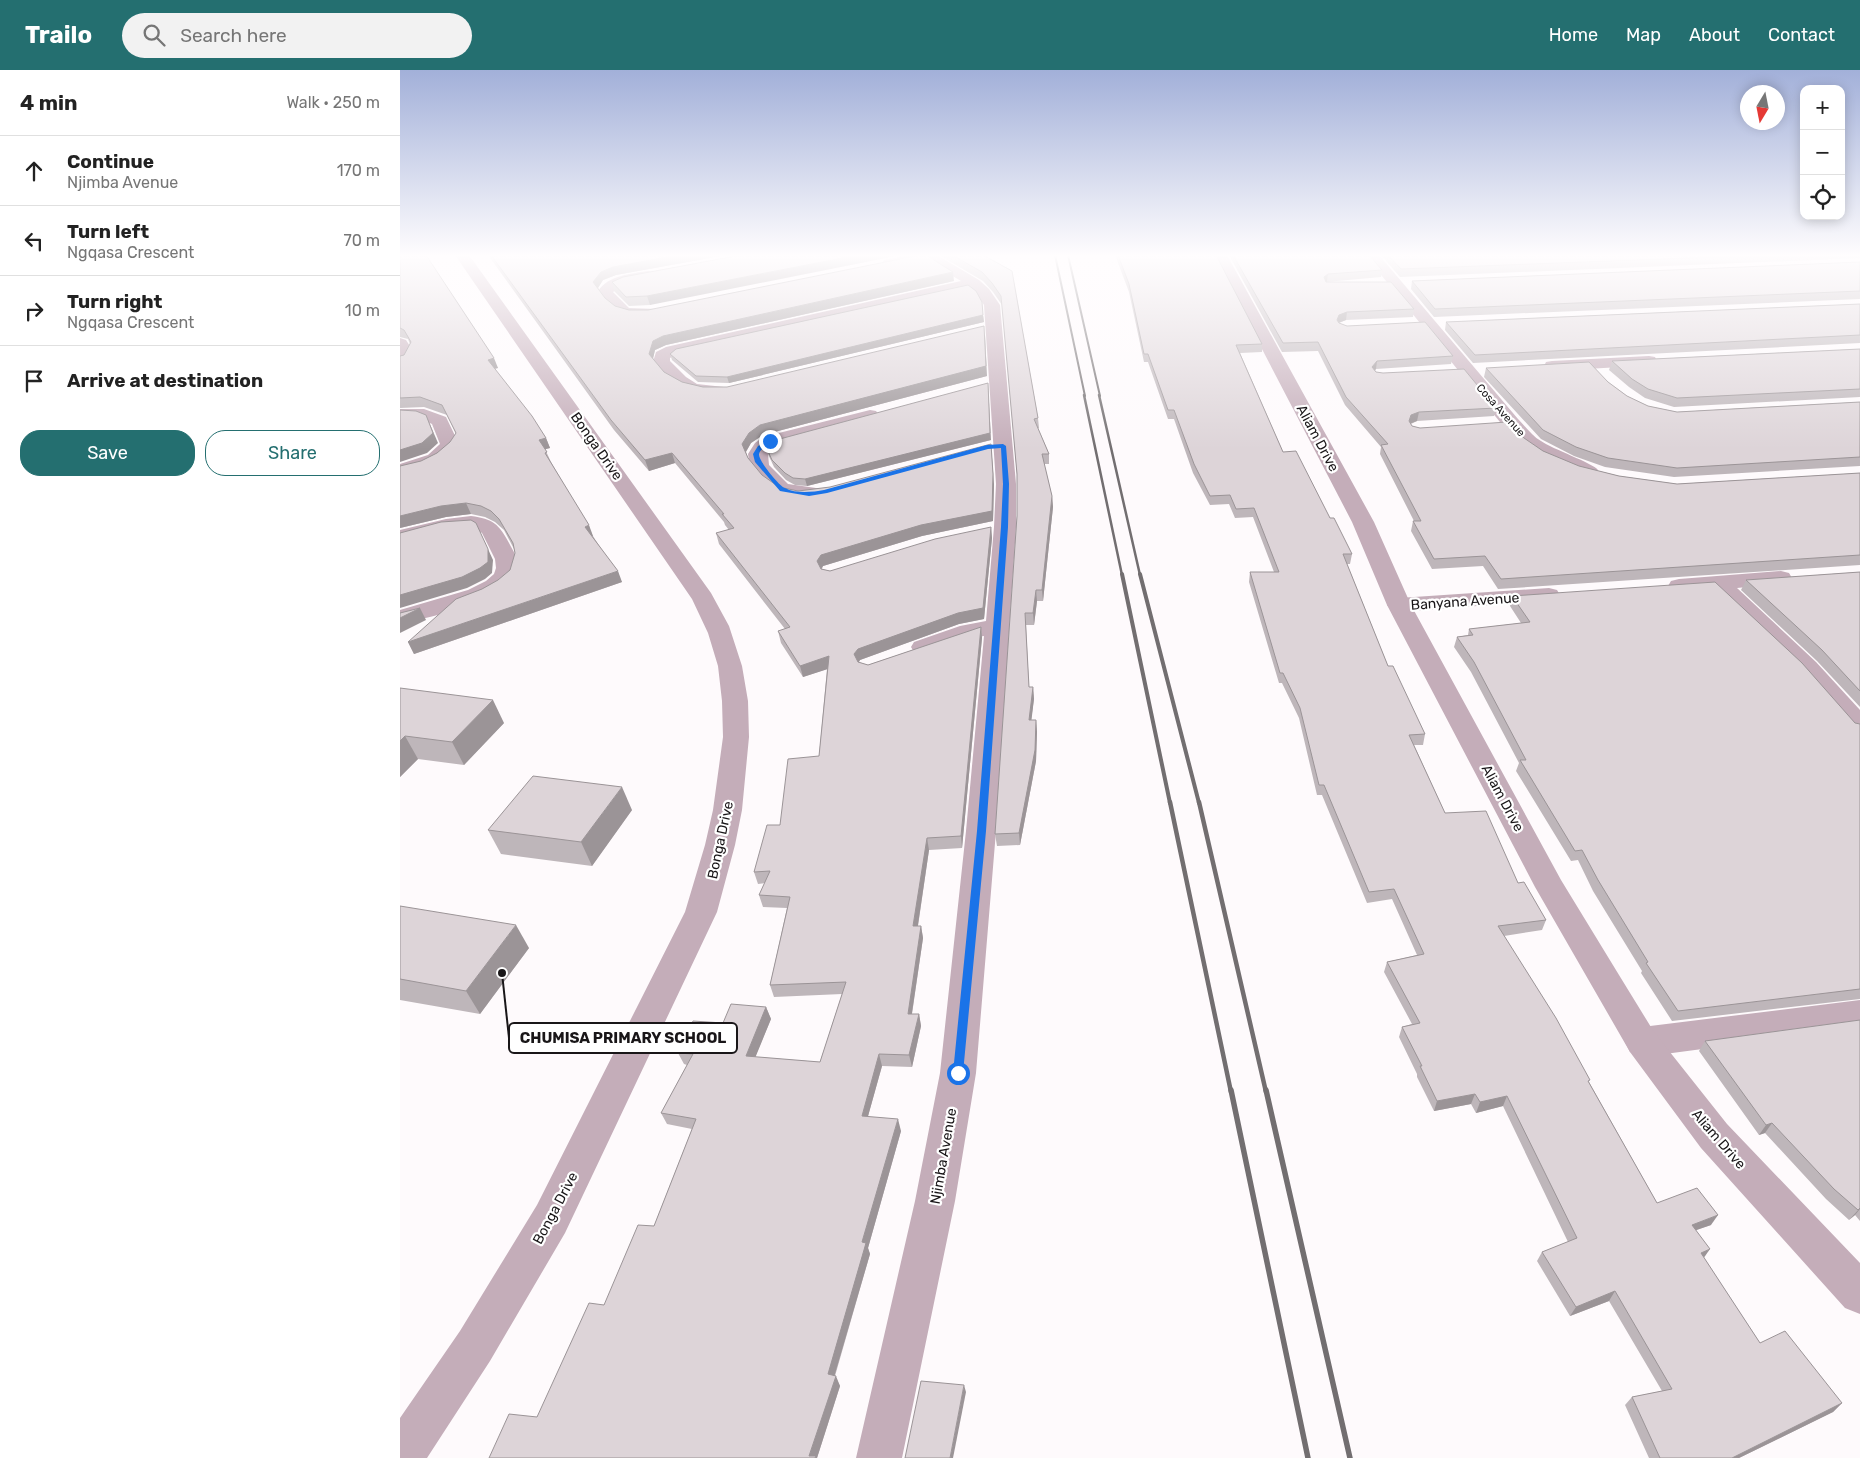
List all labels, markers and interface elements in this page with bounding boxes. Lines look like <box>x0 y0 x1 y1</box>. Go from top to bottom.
search box <box>122 13 472 58</box>
text: Trailo <box>25 21 92 49</box>
icon: search <box>140 21 168 49</box>
text: Search here <box>180 24 287 47</box>
text: Home <box>1549 24 1598 46</box>
text: Map <box>1626 24 1661 46</box>
text: About <box>1689 24 1740 46</box>
text: Contact <box>1768 24 1835 46</box>
north arrow <box>1740 85 1785 130</box>
map controls <box>1800 85 1845 220</box>
button: + <box>1800 85 1845 130</box>
text: 4 min <box>20 90 78 115</box>
text: Walk · 250 m <box>286 93 380 112</box>
button: − <box>1800 130 1845 175</box>
text: Continue <box>67 150 154 173</box>
icon: ahead <box>20 157 48 185</box>
text: 170 m <box>337 161 380 180</box>
text: Njimba Avenue <box>67 173 178 192</box>
button: locate <box>1800 175 1845 220</box>
text: Turn left <box>67 220 149 243</box>
icon: left <box>20 227 48 255</box>
text: 70 m <box>343 231 380 250</box>
text: Ngqasa Crescent <box>67 243 194 262</box>
text: Turn right <box>67 290 162 313</box>
icon: right <box>20 297 48 325</box>
text: 10 m <box>345 301 380 320</box>
text: Ngqasa Crescent <box>67 313 194 332</box>
icon: arrive <box>20 367 48 395</box>
text: Arrive at destination <box>67 369 263 392</box>
street label: Cosa Avenue <box>1474 381 1528 439</box>
street label: Aliam Drive <box>1293 402 1342 475</box>
street label: Bonga Drive <box>567 409 626 484</box>
button: Save <box>20 430 195 476</box>
button: Share <box>205 430 380 476</box>
route end <box>759 430 782 453</box>
street label: Banyana Avenue <box>1410 589 1520 614</box>
street label: Aliam Drive <box>1478 762 1527 835</box>
street label: Bonga Drive <box>704 800 737 881</box>
callout: CHUMISA PRIMARY SCHOOL <box>509 1023 737 1053</box>
text: CHUMISA PRIMARY SCHOOL <box>520 1029 726 1047</box>
route start <box>947 1062 970 1085</box>
street label: Aliam Drive <box>1688 1106 1749 1173</box>
street label: Njimba Avenue <box>927 1107 960 1206</box>
street label: Bonga Drive <box>529 1169 582 1247</box>

